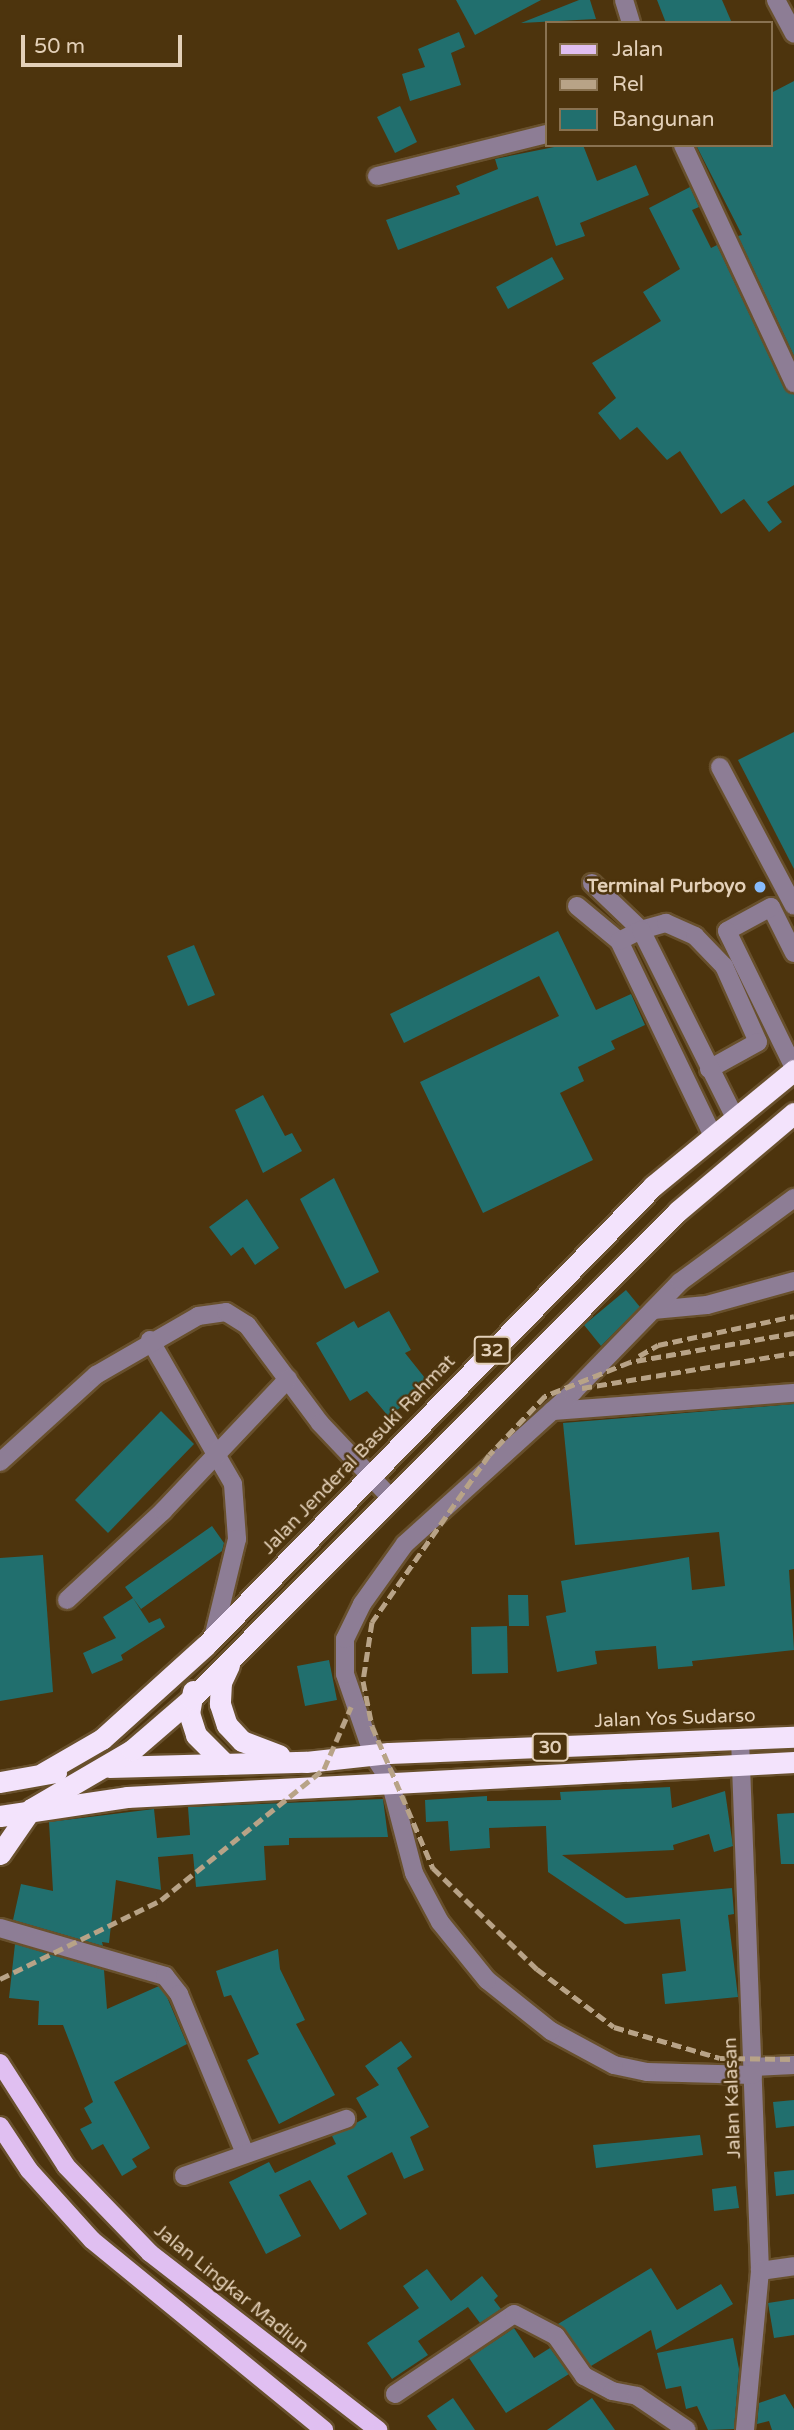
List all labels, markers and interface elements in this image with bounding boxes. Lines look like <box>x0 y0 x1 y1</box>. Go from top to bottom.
scale bar <box>24 21 186 65</box>
legend <box>546 21 773 147</box>
text: 50 m <box>34 34 85 59</box>
text: Jalan <box>612 37 663 62</box>
text: Rel <box>612 72 644 97</box>
text: Bangunan <box>612 107 715 132</box>
place label: Terminal Purboyo <box>587 876 746 898</box>
marker: Terminal Purboyo <box>752 879 768 895</box>
road number: 32 <box>473 1336 511 1364</box>
street label: Jalan Jenderal Basuki Rahmat <box>258 1351 460 1559</box>
street label: Jalan Yos Sudarso <box>594 1705 756 1733</box>
road number: 30 <box>531 1732 569 1762</box>
street label: Jalan Kalasan <box>719 2037 747 2159</box>
street label: Jalan Lingkar Madiun <box>149 2220 313 2358</box>

